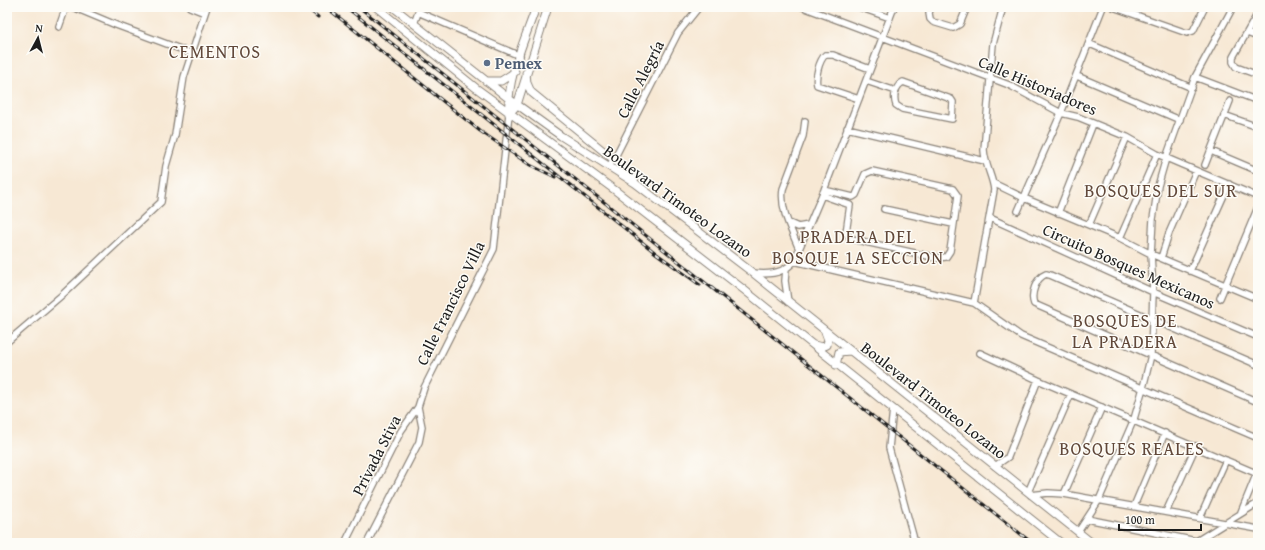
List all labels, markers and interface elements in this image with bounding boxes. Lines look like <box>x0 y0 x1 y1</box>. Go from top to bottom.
north arrow <box>18 18 58 58</box>
text: N <box>35 20 44 37</box>
street label: Calle Alegría <box>610 35 670 122</box>
district label: CEMENTOS <box>169 38 261 65</box>
street label: Calle Historiadores <box>975 49 1101 121</box>
place label: Pemex <box>495 51 542 75</box>
marker: Pemex <box>482 58 492 68</box>
street label: Boulevard Timoteo Lozano <box>599 139 757 263</box>
district label: BOSQUES DEL SUR <box>1084 177 1238 204</box>
street label: Circuito Bosques Mexicanos <box>1039 217 1219 315</box>
district label: PRADERA DEL BOSQUE 1A SECCION <box>772 223 944 271</box>
street label: Calle Francisco Villa <box>410 237 491 369</box>
district label: BOSQUES DE LA PRADERA <box>1072 307 1178 355</box>
street label: Boulevard Timoteo Lozano <box>856 335 1012 465</box>
street label: Privada Stiva <box>345 410 407 500</box>
district label: BOSQUES REALES <box>1059 435 1205 462</box>
scale bar <box>1119 506 1201 532</box>
text: 100 m <box>1125 511 1155 528</box>

